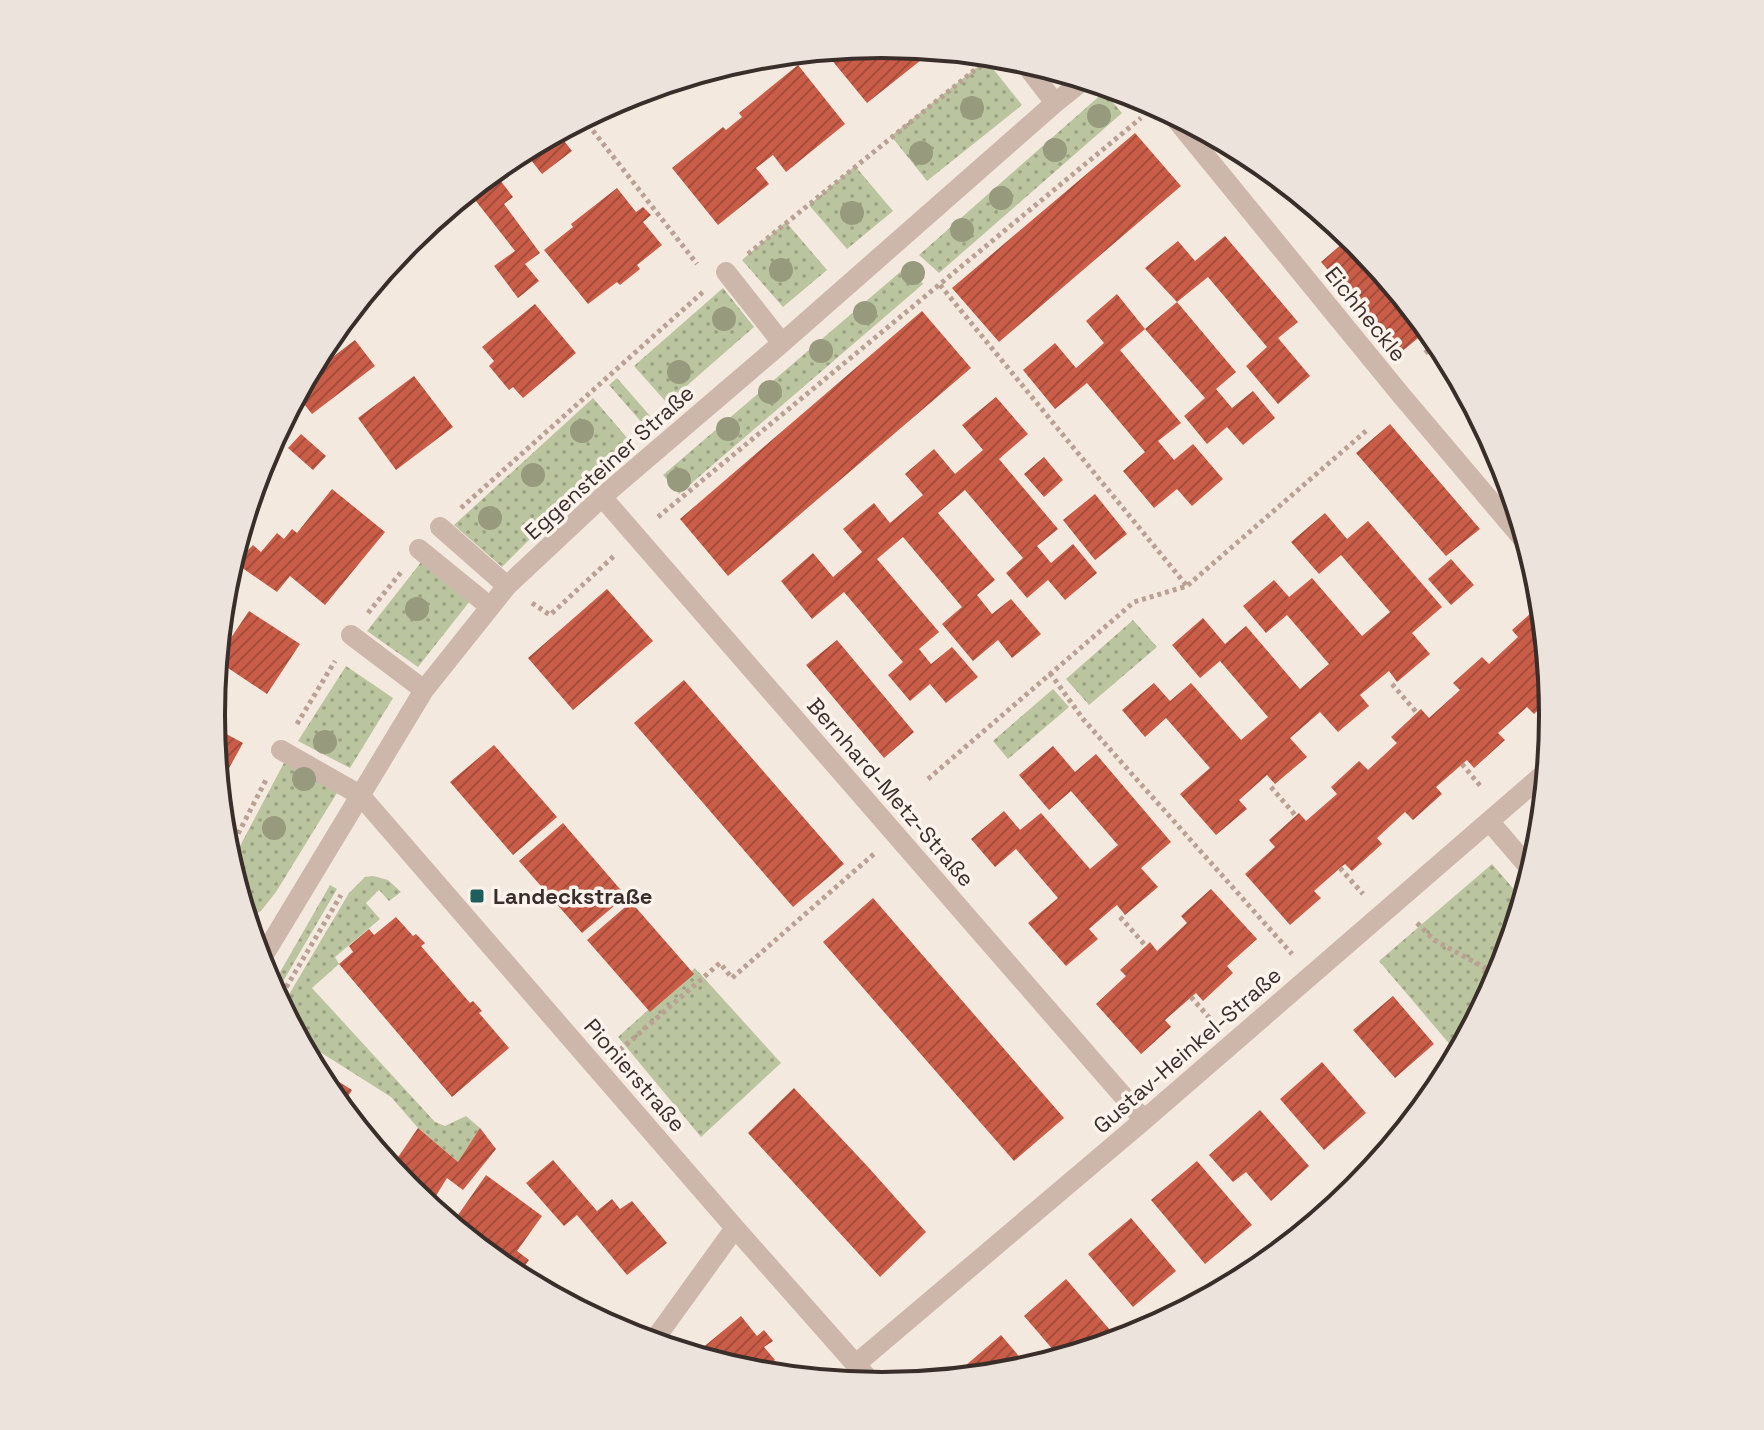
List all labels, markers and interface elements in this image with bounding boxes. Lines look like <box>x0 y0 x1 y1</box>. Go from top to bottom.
street label: Eichheckle <box>1319 261 1413 367</box>
street label: Eggensteiner Straße <box>519 379 699 545</box>
street label: Bernhard-Metz-Straße <box>801 692 981 892</box>
place label: Landeckstraße <box>493 882 652 910</box>
marker: Landeckstraße <box>468 887 486 905</box>
street label: Gustav-Heinkel-Straße <box>1087 961 1287 1139</box>
street label: Pionierstraße <box>578 1013 692 1137</box>

